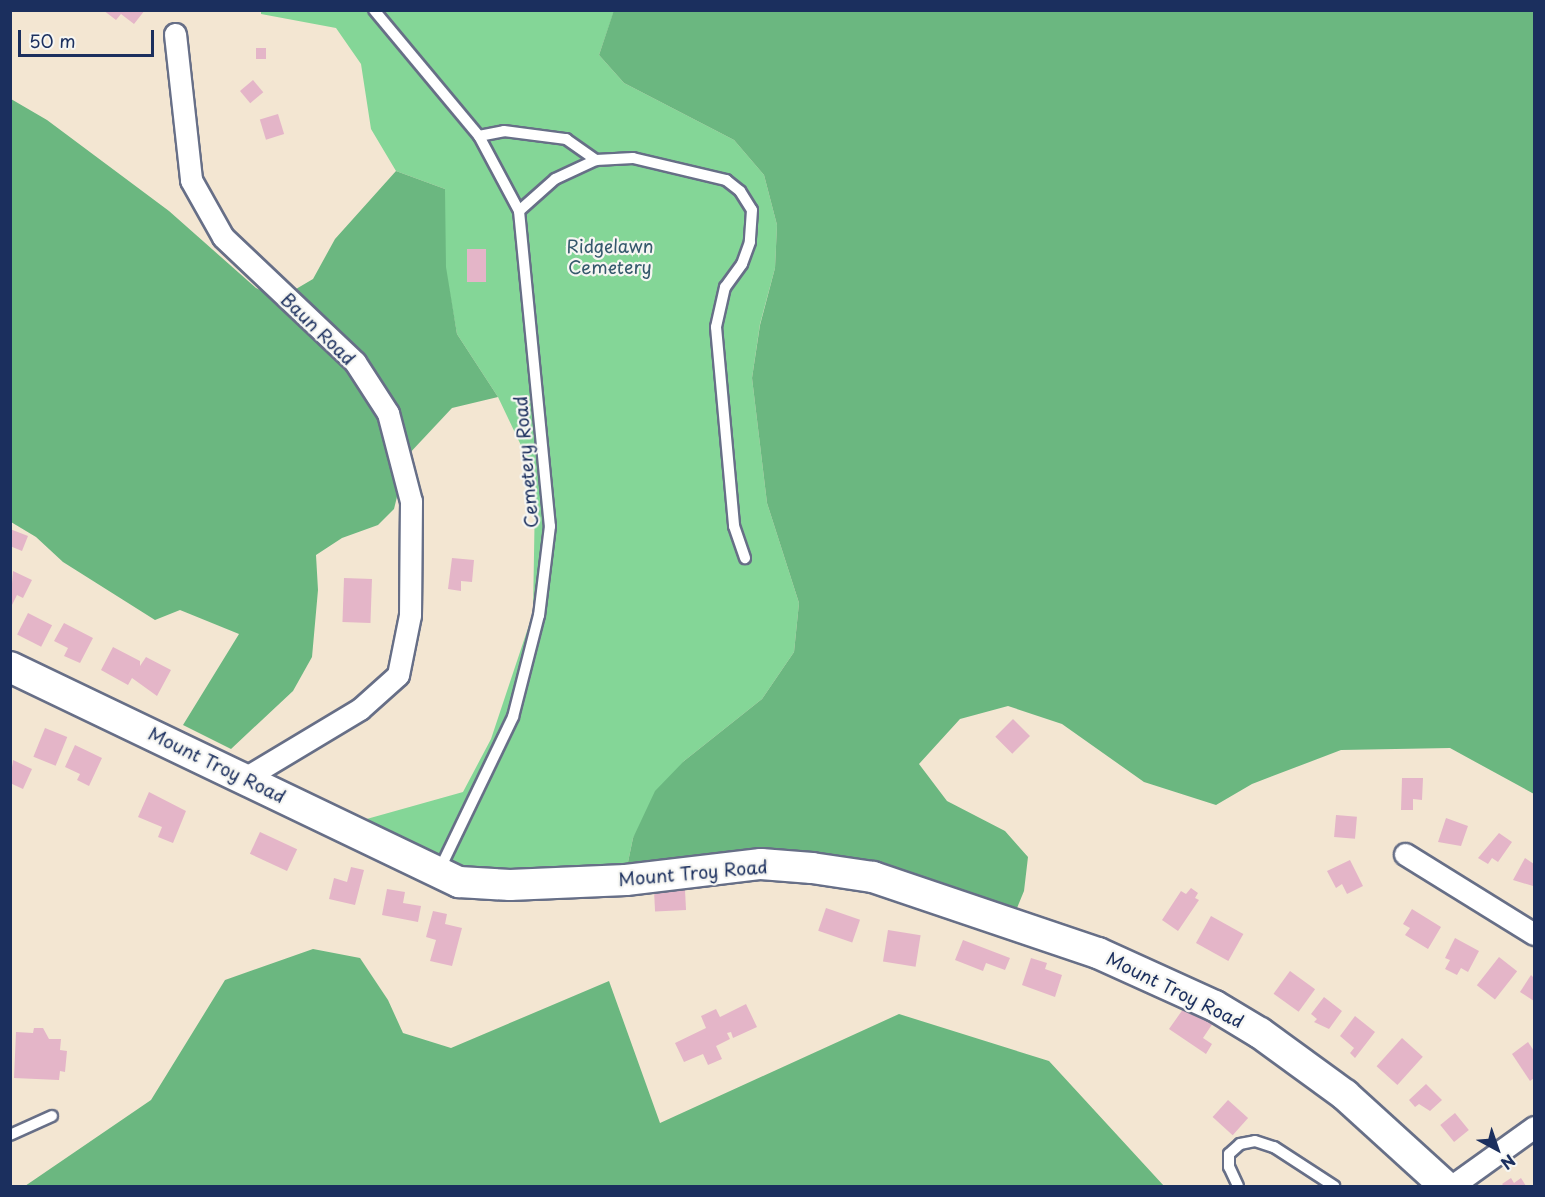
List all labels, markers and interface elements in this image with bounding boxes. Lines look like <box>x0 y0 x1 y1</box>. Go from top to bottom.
scale bar <box>21 18 158 56</box>
text: 50 m <box>29 27 76 54</box>
park label: Ridgelawn Cemetery <box>567 236 653 278</box>
street label: Baun Road <box>277 289 359 369</box>
street label: Cemetery Road <box>509 395 543 529</box>
street label: Mount Troy Road <box>145 722 289 808</box>
street label: Mount Troy Road <box>617 856 769 890</box>
street label: Mount Troy Road <box>1103 947 1247 1033</box>
north arrow <box>1467 1119 1527 1179</box>
text: N <box>1496 1150 1521 1176</box>

